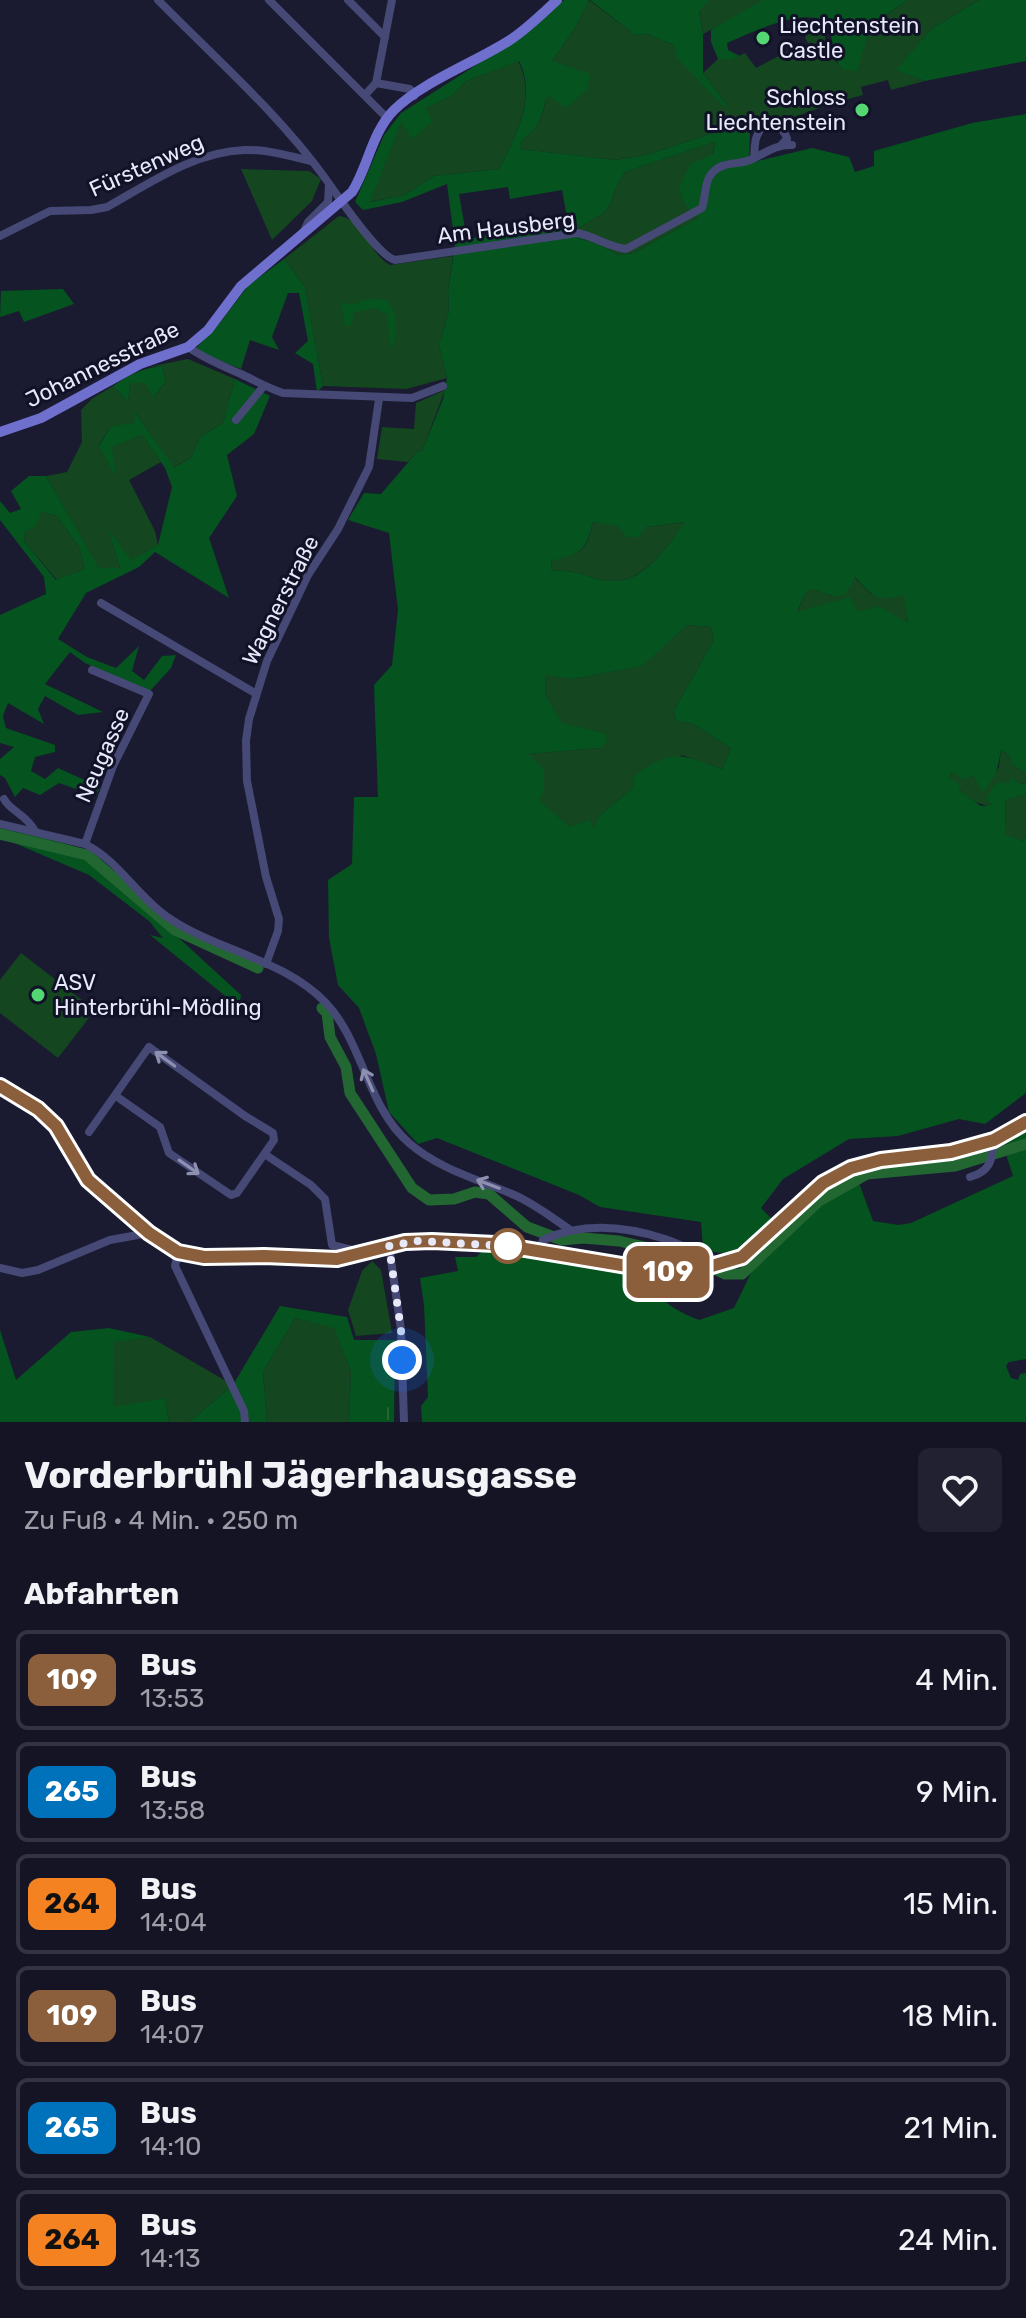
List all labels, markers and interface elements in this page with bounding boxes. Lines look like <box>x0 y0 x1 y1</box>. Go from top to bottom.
place label: Liechtenstein Castle <box>779 12 919 64</box>
marker: Liechtenstein Castle <box>754 29 772 47</box>
place label: Schloss Liechtenstein <box>706 84 846 136</box>
marker: Schloss Liechtenstein <box>853 101 871 119</box>
street label: Fürstenweg <box>85 128 208 203</box>
street label: Am Hausberg <box>436 206 577 249</box>
street label: Johannesstraße <box>21 316 184 413</box>
street label: Wagnerstraße <box>236 531 325 670</box>
street label: Neugasse <box>70 704 135 807</box>
place label: ASV Hinterbrühl-Mödling <box>54 969 262 1021</box>
marker: ASV Hinterbrühl-Mödling <box>29 986 47 1004</box>
one-way arrow <box>155 1050 177 1067</box>
one-way arrow <box>360 1068 375 1093</box>
one-way arrow <box>178 1159 200 1175</box>
one-way arrow <box>476 1176 501 1190</box>
unlabelled marker <box>491 1229 525 1263</box>
line badge: 109 <box>622 1246 714 1298</box>
text: 109 <box>643 1255 693 1288</box>
your location <box>382 1340 422 1380</box>
button: heart <box>918 1448 1002 1532</box>
text: Vorderbrühl Jägerhausgasse <box>24 1452 577 1498</box>
text: Zu Fuß · 4 Min. · 250 m <box>24 1505 298 1536</box>
text: Abfahrten <box>24 1576 179 1612</box>
text: Bus <box>140 1647 197 1683</box>
text: 4 Min. <box>915 1662 998 1698</box>
text: 109 <box>47 1663 97 1696</box>
text: 13:53 <box>140 1683 204 1714</box>
text: Bus <box>140 1759 197 1795</box>
text: 9 Min. <box>916 1774 998 1810</box>
text: 265 <box>45 1775 99 1808</box>
text: 13:58 <box>140 1795 205 1826</box>
text: Bus <box>140 1871 197 1907</box>
text: 15 Min. <box>903 1886 998 1922</box>
text: 264 <box>44 1887 100 1920</box>
text: 14:04 <box>140 1907 207 1938</box>
text: Bus <box>140 1983 197 2019</box>
text: 18 Min. <box>902 1998 998 2034</box>
text: 109 <box>47 1999 97 2032</box>
text: 14:07 <box>140 2019 204 2050</box>
text: Bus <box>140 2095 197 2131</box>
text: 21 Min. <box>903 2110 998 2146</box>
text: 265 <box>45 2111 99 2144</box>
text: 14:10 <box>140 2131 202 2162</box>
text: Bus <box>140 2207 197 2243</box>
text: 24 Min. <box>898 2222 998 2258</box>
text: 264 <box>44 2223 100 2256</box>
text: 14:13 <box>140 2243 201 2274</box>

